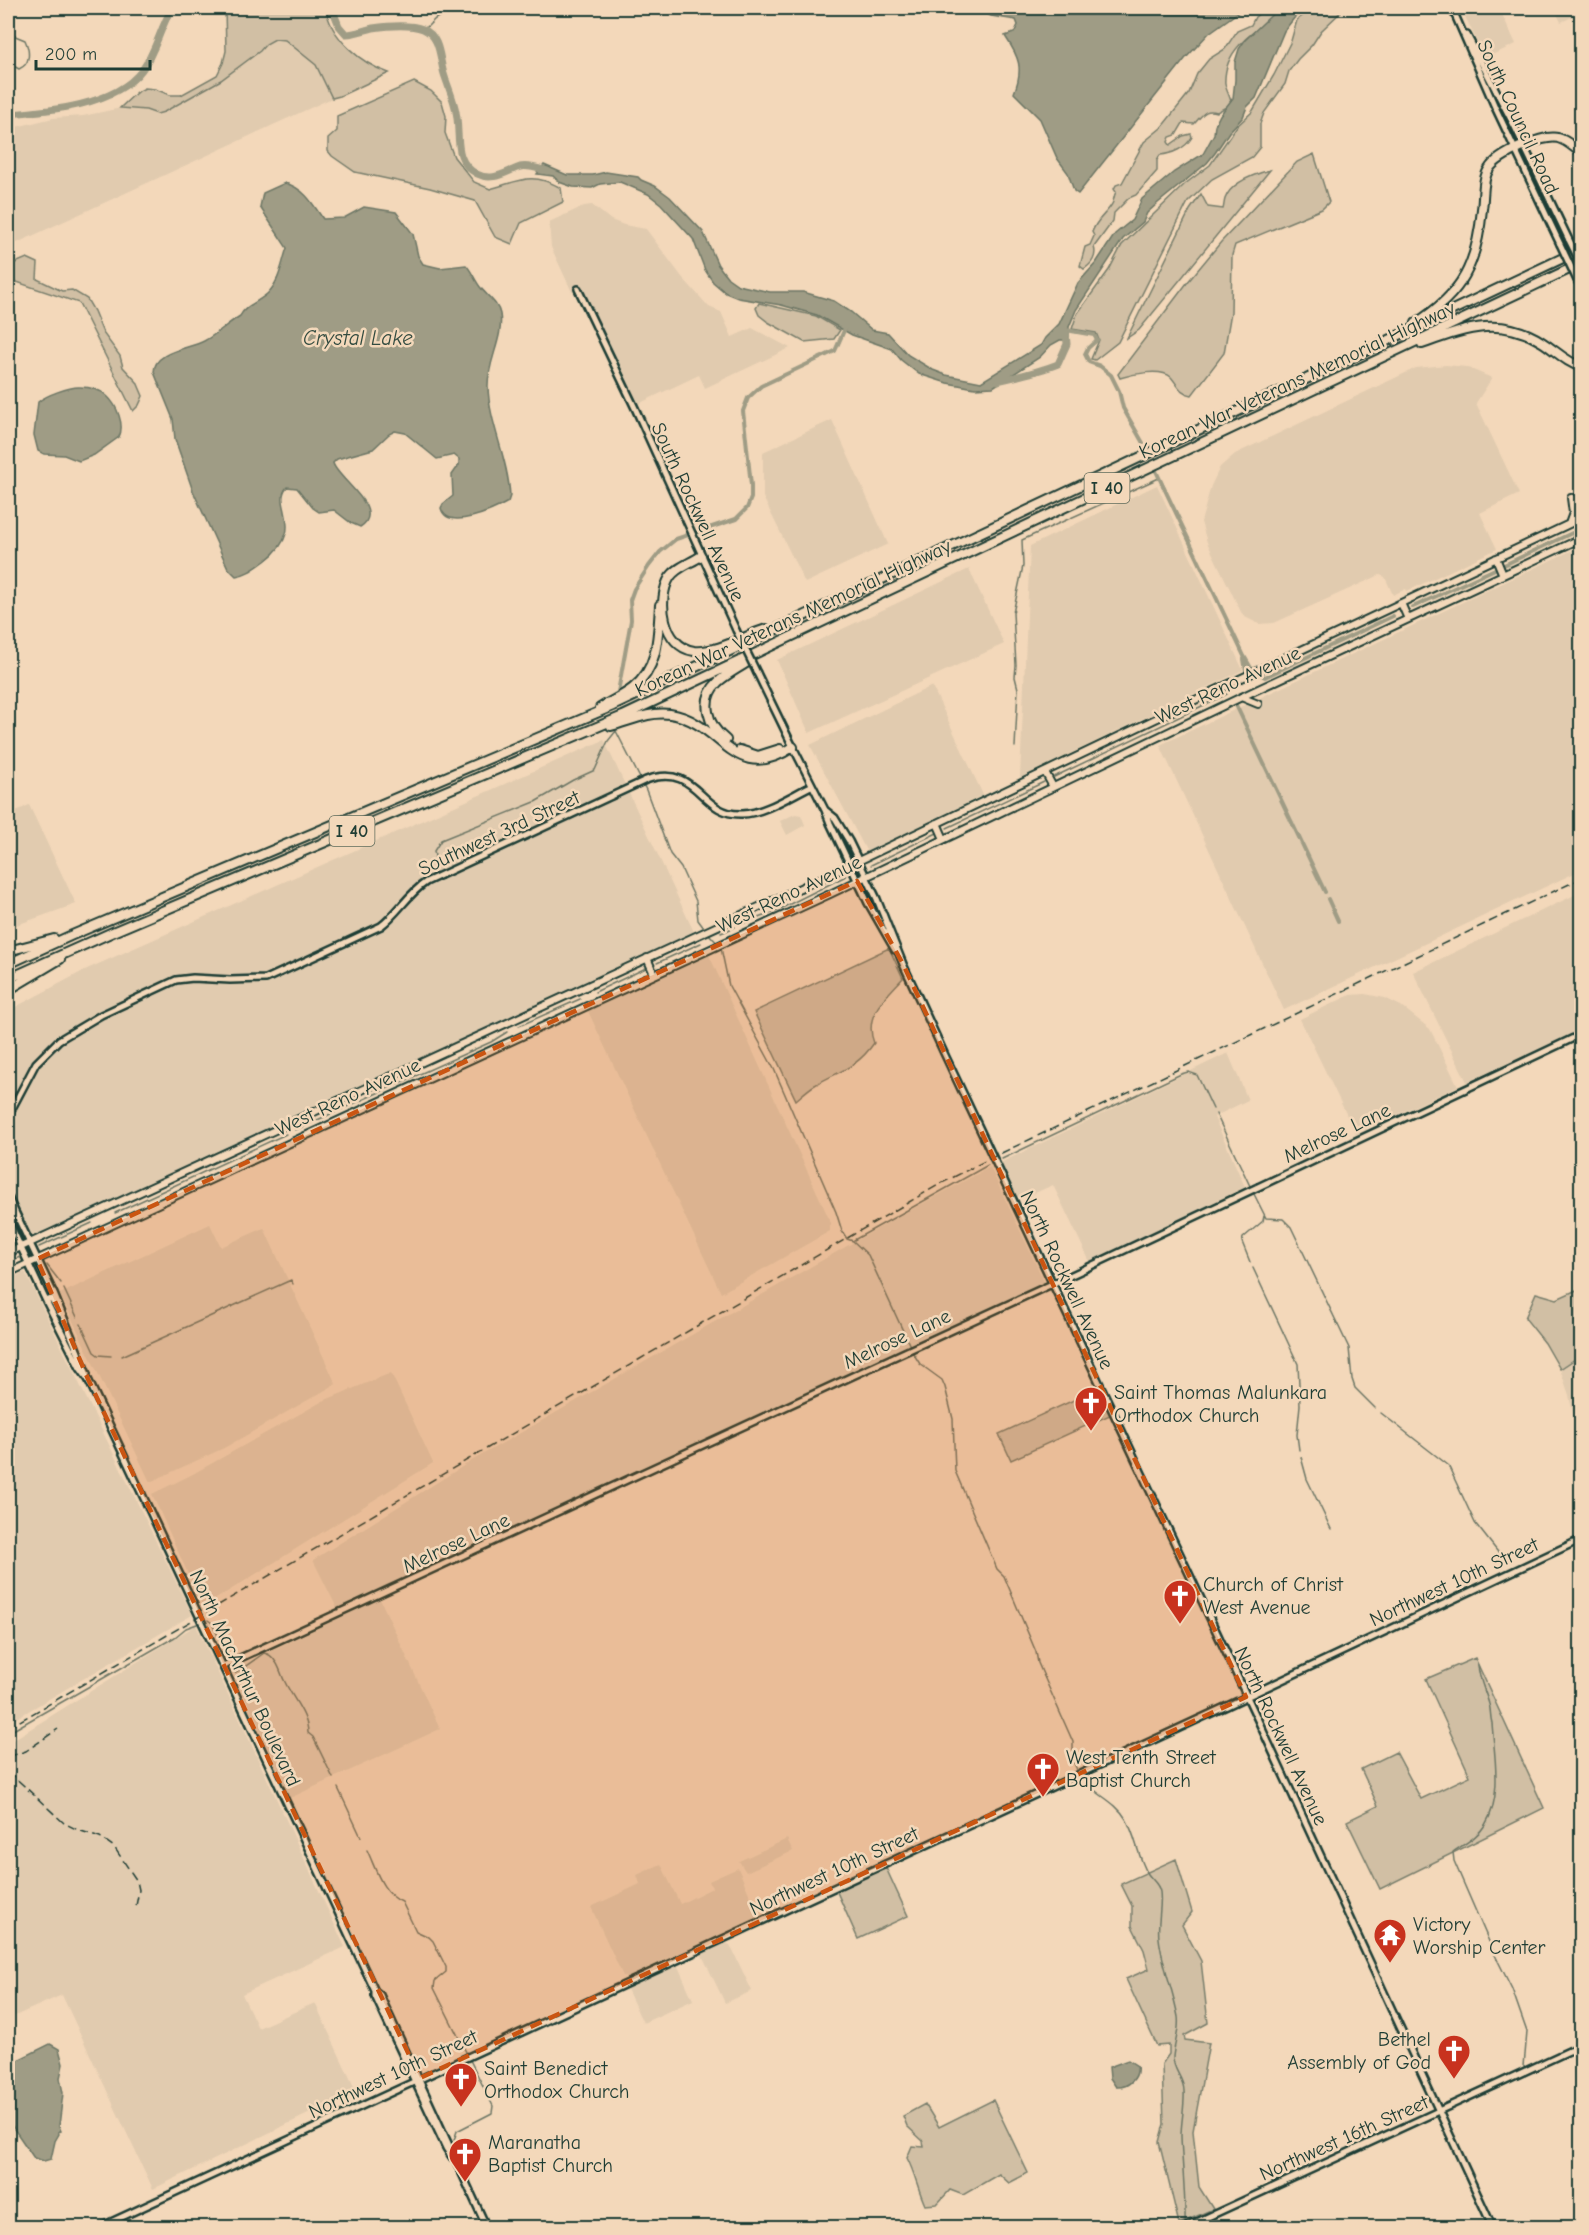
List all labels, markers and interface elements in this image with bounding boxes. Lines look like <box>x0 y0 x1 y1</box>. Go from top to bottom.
scale bar <box>36 33 150 71</box>
street label: South Council Road <box>1472 36 1564 198</box>
text: 200 m <box>45 44 97 65</box>
street label: Korean War Veterans Memorial Highway <box>1135 296 1459 464</box>
water label: Crystal Lake <box>303 326 413 350</box>
street label: South Rockwell Avenue <box>646 419 750 605</box>
road number: I 40 <box>1084 473 1130 503</box>
street label: Korean War Veterans Memorial Highway <box>631 534 955 702</box>
street label: West Reno Avenue <box>1152 641 1304 729</box>
street label: Southwest 3rd Street <box>415 785 585 880</box>
road number: I 40 <box>330 816 374 846</box>
street label: West Reno Avenue <box>713 850 865 938</box>
street label: West Reno Avenue <box>272 1053 424 1141</box>
street label: Melrose Lane <box>1280 1098 1394 1168</box>
street label: North Rockwell Avenue <box>1016 1187 1118 1373</box>
street label: Melrose Lane <box>840 1304 954 1374</box>
place label: Saint Thomas Malunkara Orthodox Church <box>1114 1381 1327 1427</box>
church icon: Saint Thomas Malunkara Orthodox Church <box>1073 1385 1109 1432</box>
street label: Melrose Lane <box>399 1508 513 1578</box>
street label: Northwest 10th Street <box>1366 1532 1543 1631</box>
street label: North MacArthur Boulevard <box>185 1566 305 1790</box>
place label: Church of Christ West Avenue <box>1203 1573 1344 1619</box>
church icon: Church of Christ West Avenue <box>1162 1578 1198 1625</box>
street label: North Rockwell Avenue <box>1230 1643 1332 1829</box>
place label: West Tenth Street Baptist Church <box>1066 1746 1217 1792</box>
church icon: West Tenth Street Baptist Church <box>1025 1751 1061 1798</box>
street label: Northwest 10th Street <box>746 1821 923 1920</box>
place label: Victory Worship Center <box>1413 1913 1545 1959</box>
temple icon: Victory Worship Center <box>1372 1917 1408 1964</box>
street label: Northwest 10th Street <box>305 2024 482 2123</box>
place label: Bethel Assembly of God <box>1287 2028 1431 2074</box>
church icon: Bethel Assembly of God <box>1436 2033 1472 2080</box>
place label: Saint Benedict Orthodox Church <box>484 2057 630 2103</box>
church icon: Saint Benedict Orthodox Church <box>443 2061 479 2108</box>
street label: Northwest 16th Street <box>1256 2090 1433 2186</box>
place label: Maranatha Baptist Church <box>488 2131 613 2177</box>
church icon: Maranatha Baptist Church <box>447 2136 483 2183</box>

